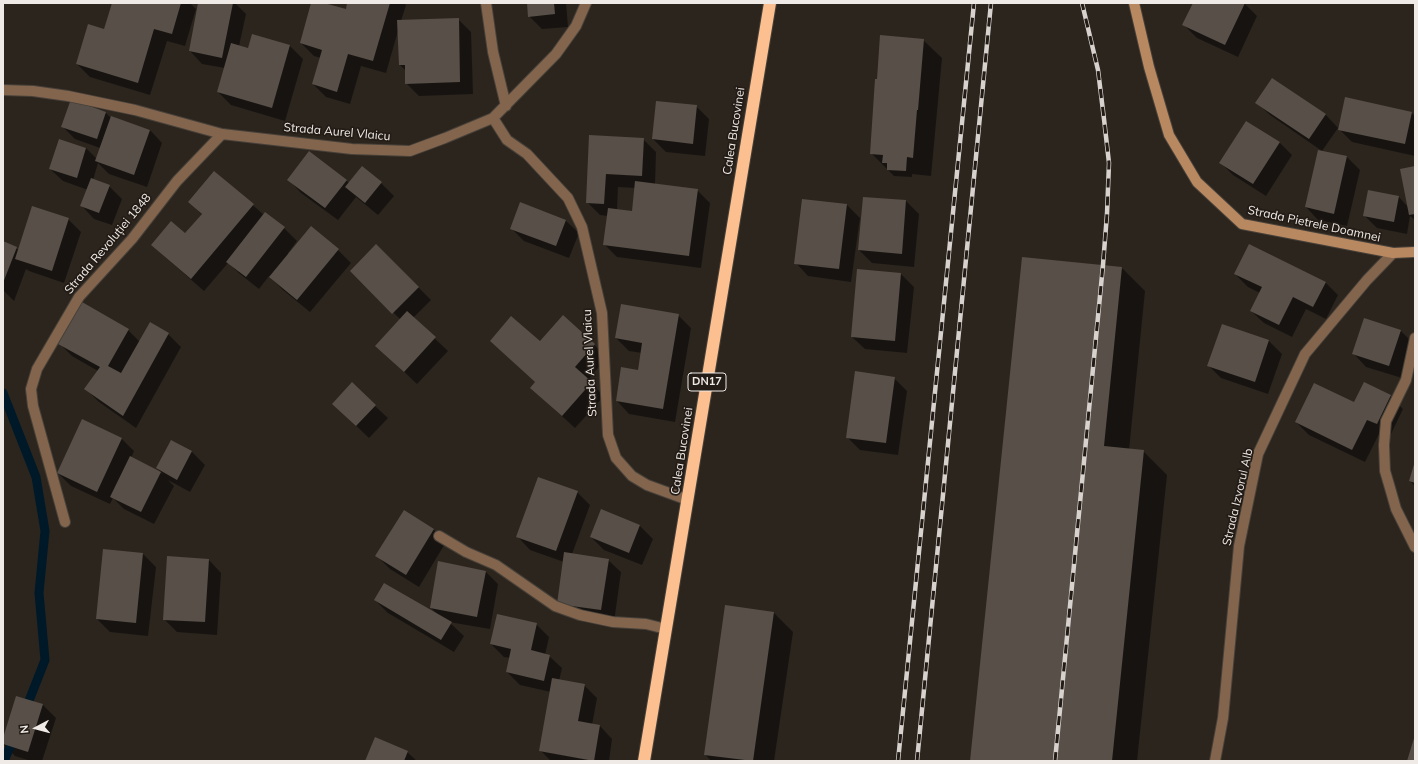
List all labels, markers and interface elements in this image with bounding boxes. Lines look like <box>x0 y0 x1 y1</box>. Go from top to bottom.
street label: Calea Bucovinei <box>720 86 748 176</box>
street label: Strada Aurel Vlaicu <box>283 120 391 144</box>
street label: Strada Revoluției 1848 <box>62 191 154 297</box>
street label: Strada Pietrele Doamnei <box>1246 203 1382 245</box>
street label: Strada Aurel Vlaicu <box>580 309 600 417</box>
road number: DN17 <box>688 373 726 391</box>
street label: Calea Bucovinei <box>668 406 696 496</box>
street label: Strada Izvorul Alb <box>1220 447 1256 547</box>
north arrow <box>16 708 56 748</box>
text: N <box>17 724 31 734</box>

